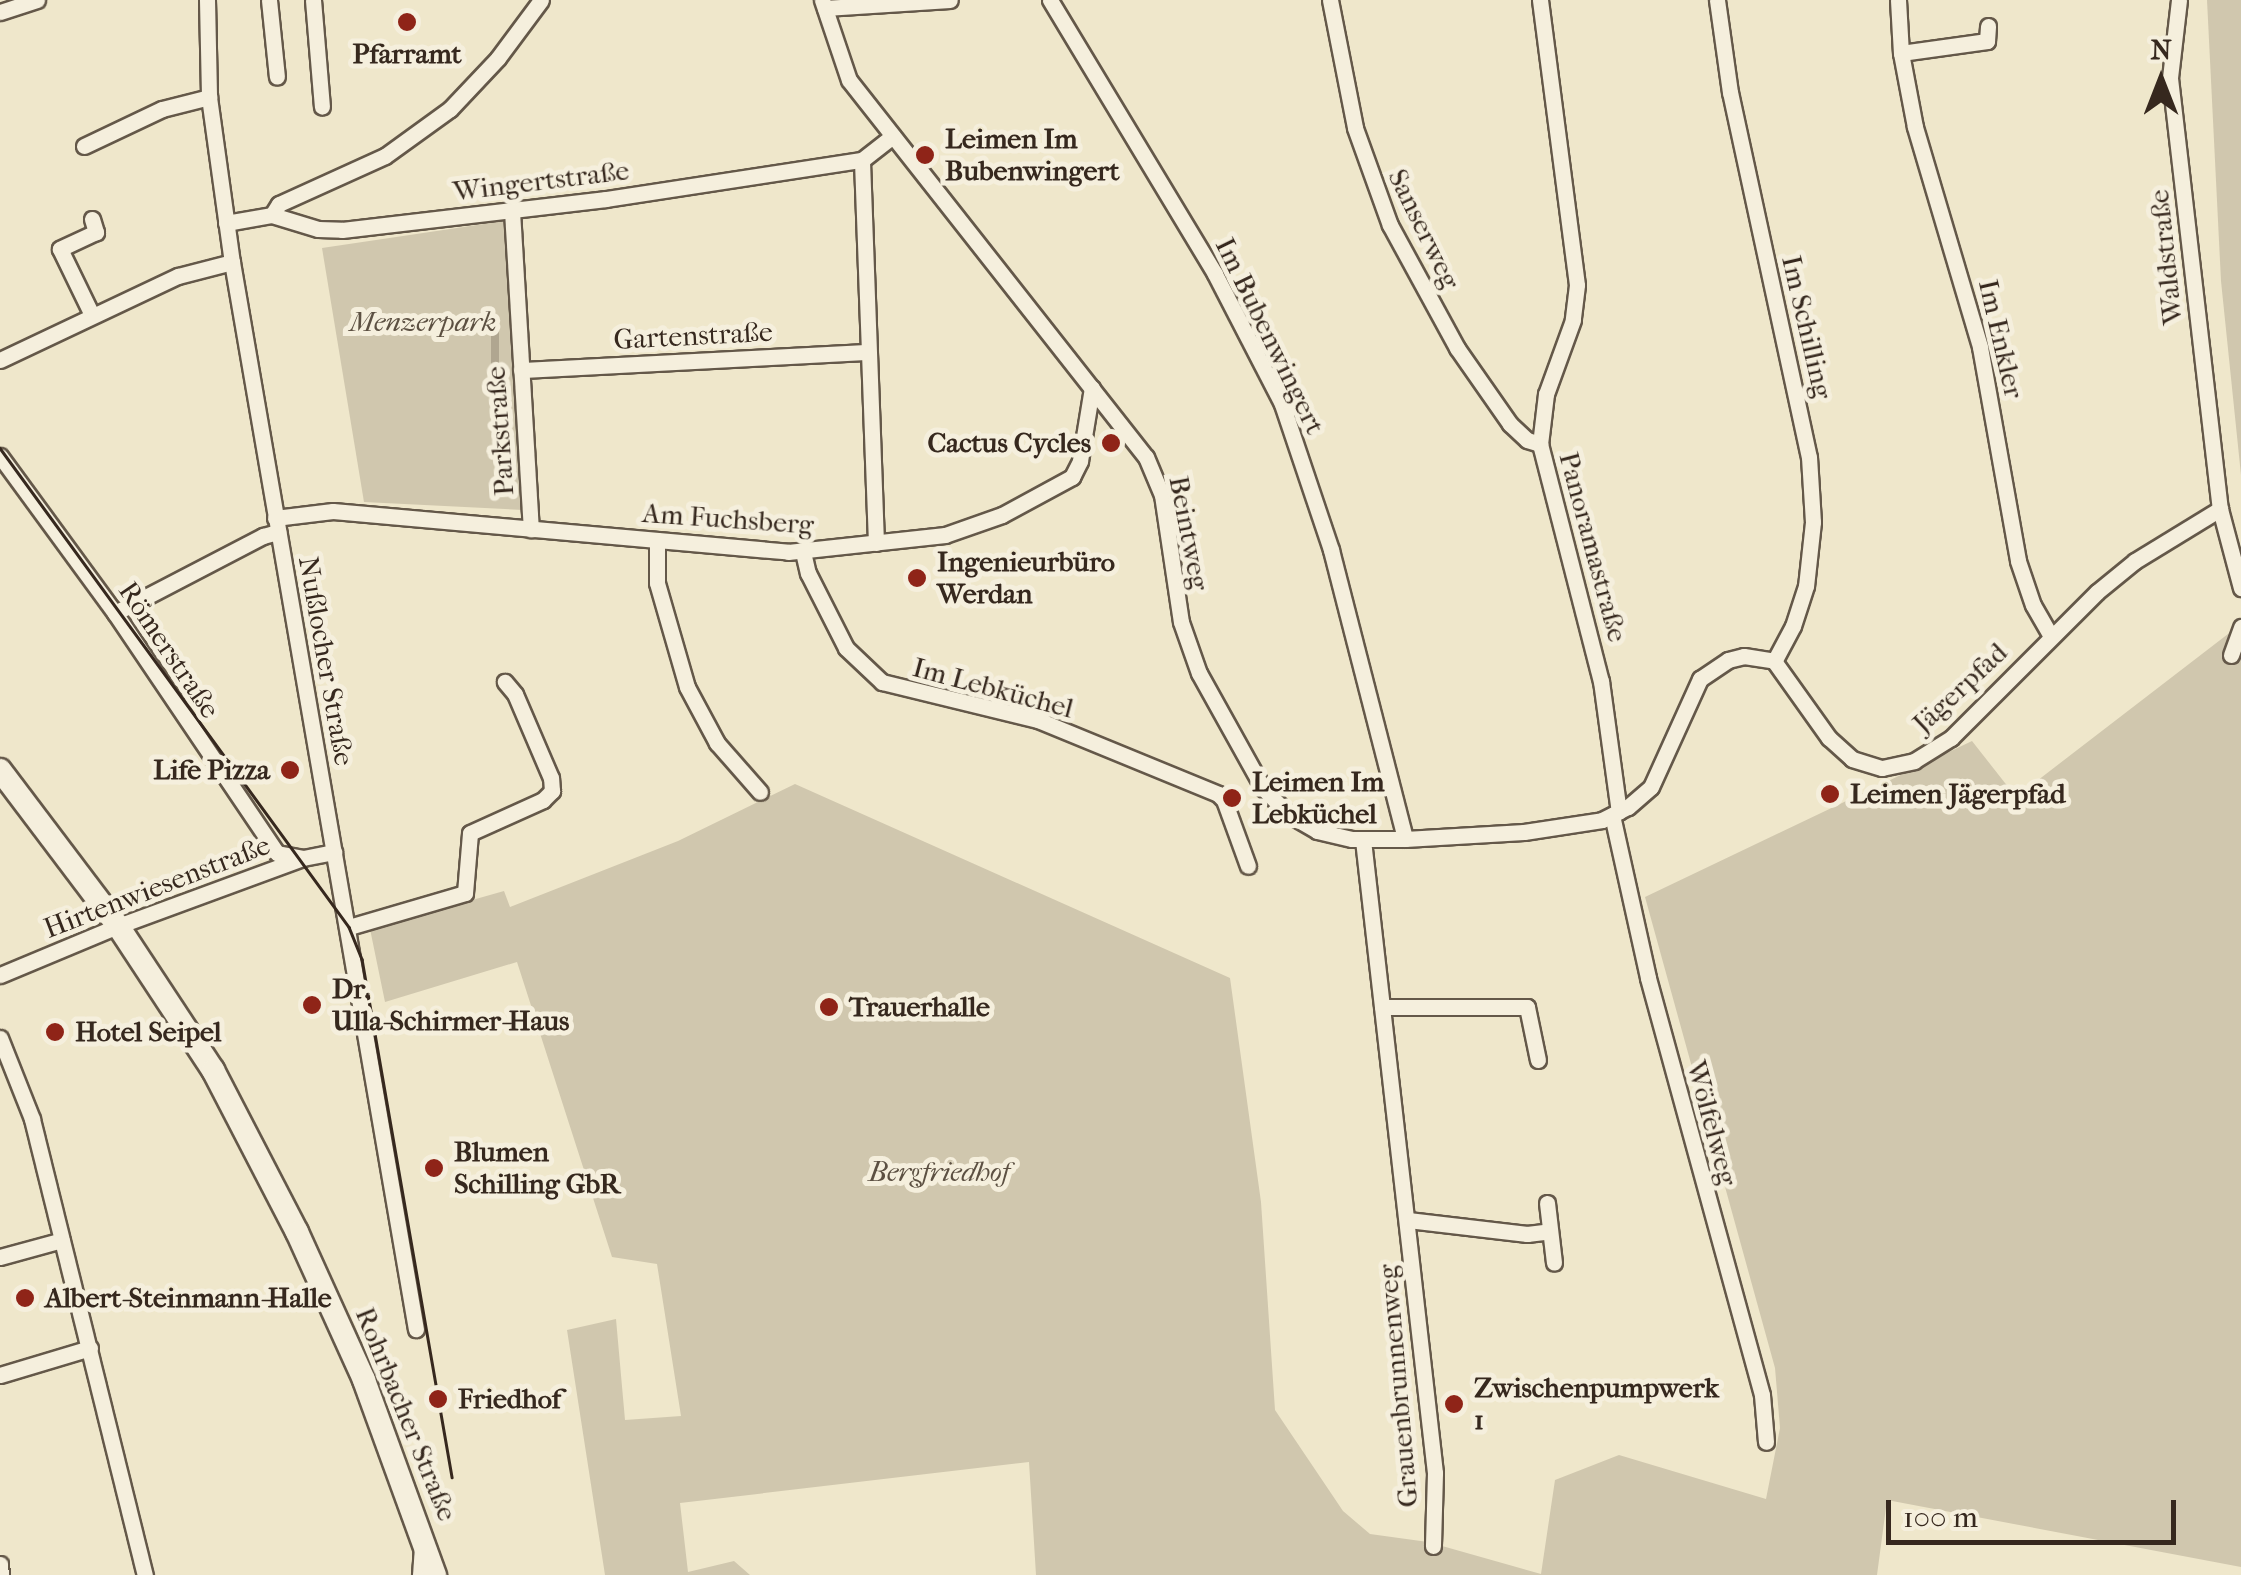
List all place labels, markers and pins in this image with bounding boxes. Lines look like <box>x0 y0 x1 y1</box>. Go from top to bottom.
marker: Pfarramt <box>396 11 418 33</box>
place label: Pfarramt <box>353 37 461 71</box>
place label: Leimen Im Bubenwingert <box>945 122 1119 188</box>
marker: Leimen Im Bubenwingert <box>914 144 936 166</box>
place label: Cactus Cycles <box>927 426 1091 460</box>
marker: Cactus Cycles <box>1100 432 1122 454</box>
place label: Ingenieurbüro Werdan <box>937 545 1115 611</box>
marker: Ingenieurbüro Werdan <box>906 567 928 589</box>
place label: Life Pizza <box>153 753 270 787</box>
marker: Life Pizza <box>279 759 301 781</box>
place label: Leimen Im Lebküchel <box>1252 765 1385 831</box>
place label: Leimen Jägerpfad <box>1850 777 2065 811</box>
marker: Leimen Jägerpfad <box>1819 783 1841 805</box>
marker: Leimen Im Lebküchel <box>1221 787 1243 809</box>
place label: Dr. Ulla-Schirmer-Haus <box>332 972 569 1038</box>
place label: Trauerhalle <box>849 990 990 1024</box>
marker: Dr. Ulla-Schirmer-Haus <box>301 994 323 1016</box>
marker: Trauerhalle <box>818 996 840 1018</box>
place label: Hotel Seipel <box>75 1015 222 1049</box>
marker: Hotel Seipel <box>44 1021 66 1043</box>
place label: Blumen Schilling GbR <box>454 1135 620 1201</box>
marker: Blumen Schilling GbR <box>423 1157 445 1179</box>
place label: Albert-Steinmann-Halle <box>45 1281 332 1315</box>
marker: Albert-Steinmann-Halle <box>14 1287 36 1309</box>
place label: Zwischenpumpwerk 1 <box>1474 1371 1719 1437</box>
place label: Friedhof <box>458 1382 561 1416</box>
marker: Friedhof <box>427 1388 449 1410</box>
marker: Zwischenpumpwerk 1 <box>1443 1393 1465 1415</box>

